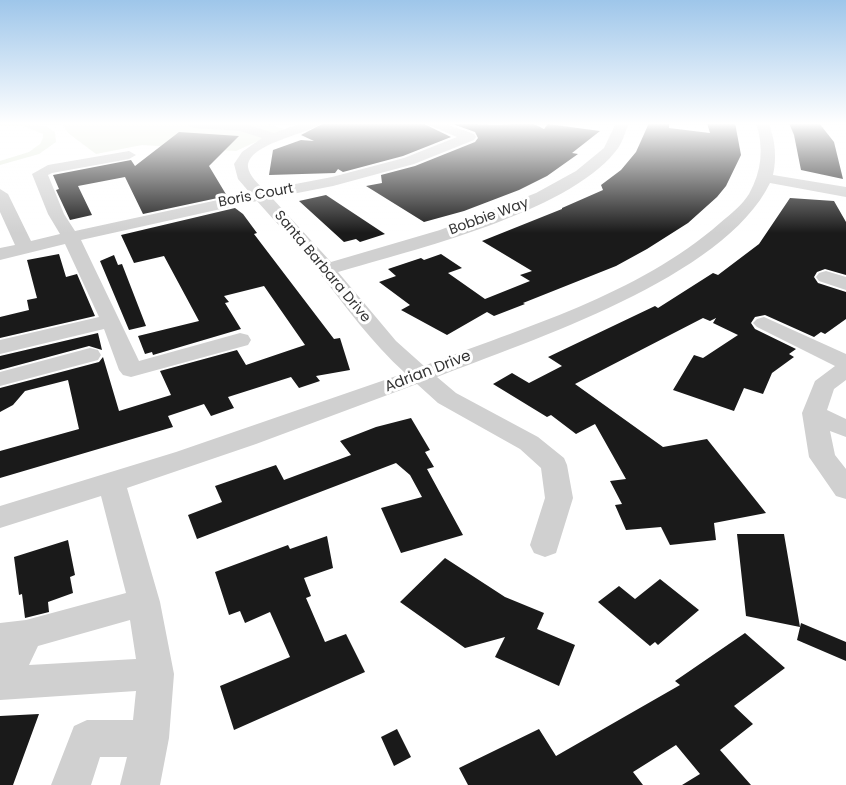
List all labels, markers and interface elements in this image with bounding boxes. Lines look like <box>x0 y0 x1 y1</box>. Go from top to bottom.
street label: Boris Court <box>217 180 295 212</box>
street label: Bobbie Way <box>447 195 531 239</box>
street label: Santa Barbara Drive <box>270 208 374 326</box>
street label: Adrian Drive <box>382 347 474 397</box>

